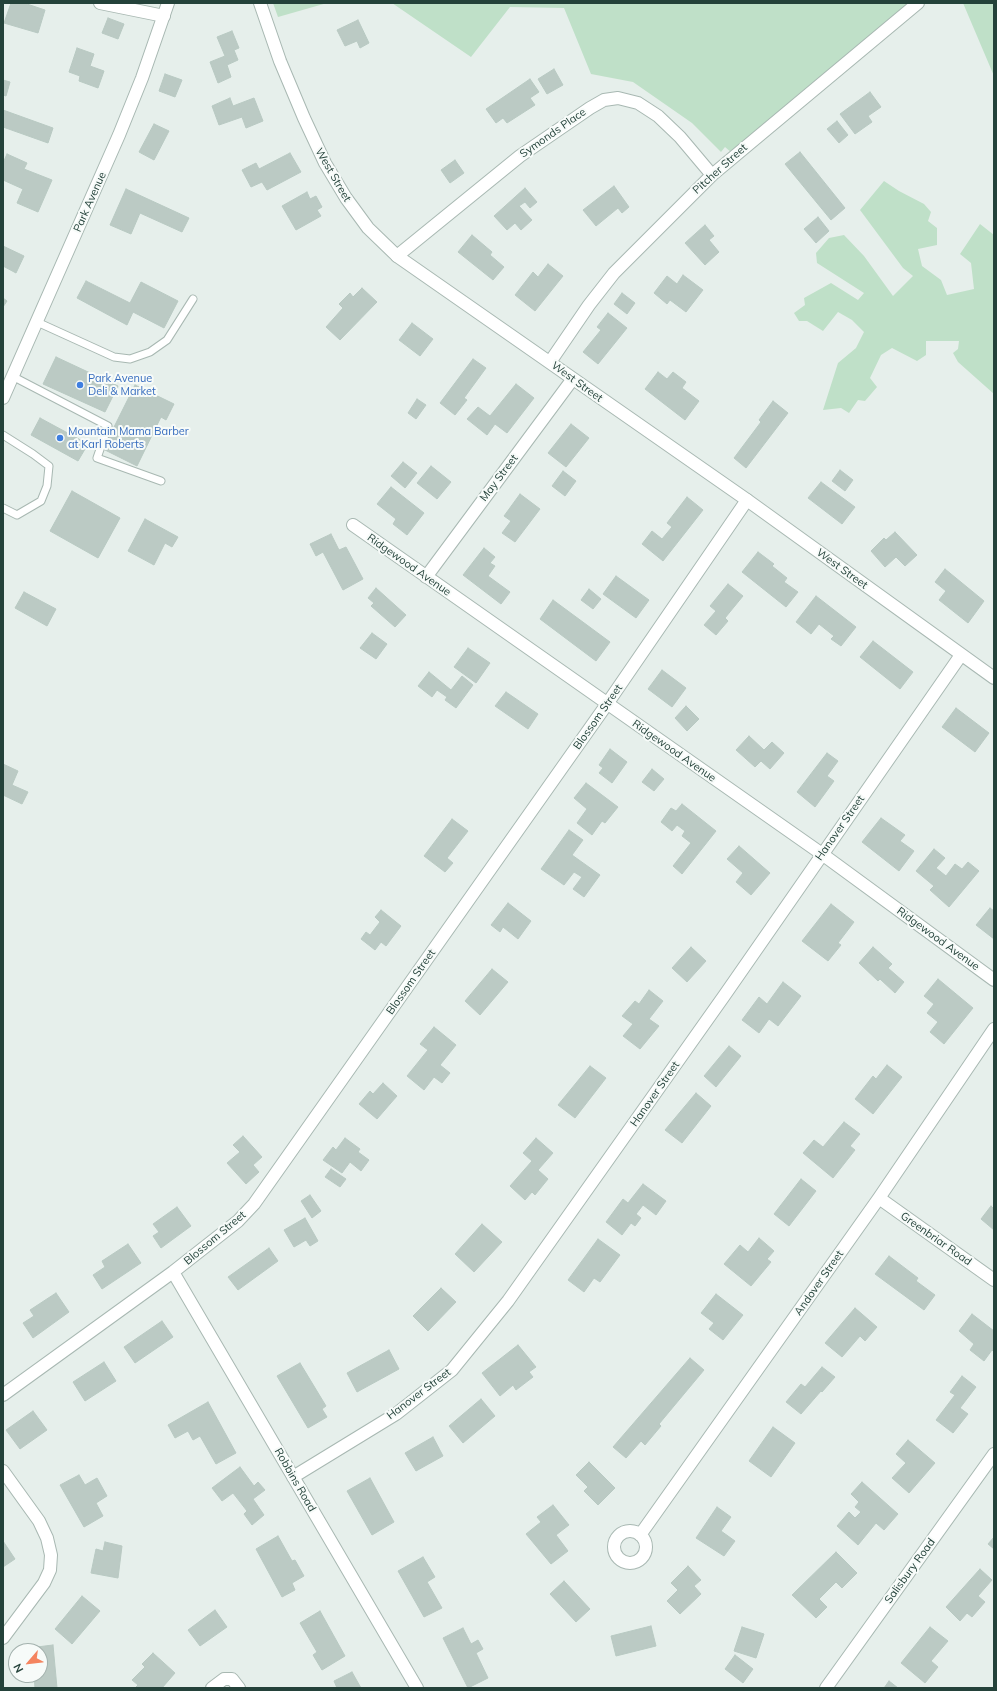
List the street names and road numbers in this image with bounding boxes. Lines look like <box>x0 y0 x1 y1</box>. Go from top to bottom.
street label: Symonds Place <box>517 105 589 161</box>
street label: Pitcher Street <box>690 141 750 197</box>
street label: West Street <box>312 146 354 204</box>
street label: Park Avenue <box>71 170 109 234</box>
street label: West Street <box>549 359 605 405</box>
street label: May Street <box>477 452 521 504</box>
street label: Ridgewood Avenue <box>365 531 453 599</box>
street label: West Street <box>814 546 870 592</box>
street label: Blossom Street <box>571 682 625 752</box>
street label: Ridgewood Avenue <box>630 717 718 785</box>
street label: Hanover Street <box>813 793 867 863</box>
street label: Ridgewood Avenue <box>894 905 982 973</box>
street label: Blossom Street <box>384 947 438 1017</box>
street label: Hanover Street <box>628 1059 682 1129</box>
street label: Blossom Street <box>181 1208 249 1268</box>
street label: Greenbriar Road <box>898 1209 974 1269</box>
street label: Andover Street <box>792 1248 846 1318</box>
street label: Hanover Street <box>384 1366 454 1422</box>
street label: Robbins Road <box>271 1446 319 1514</box>
street label: Salisbury Road <box>882 1536 938 1606</box>

